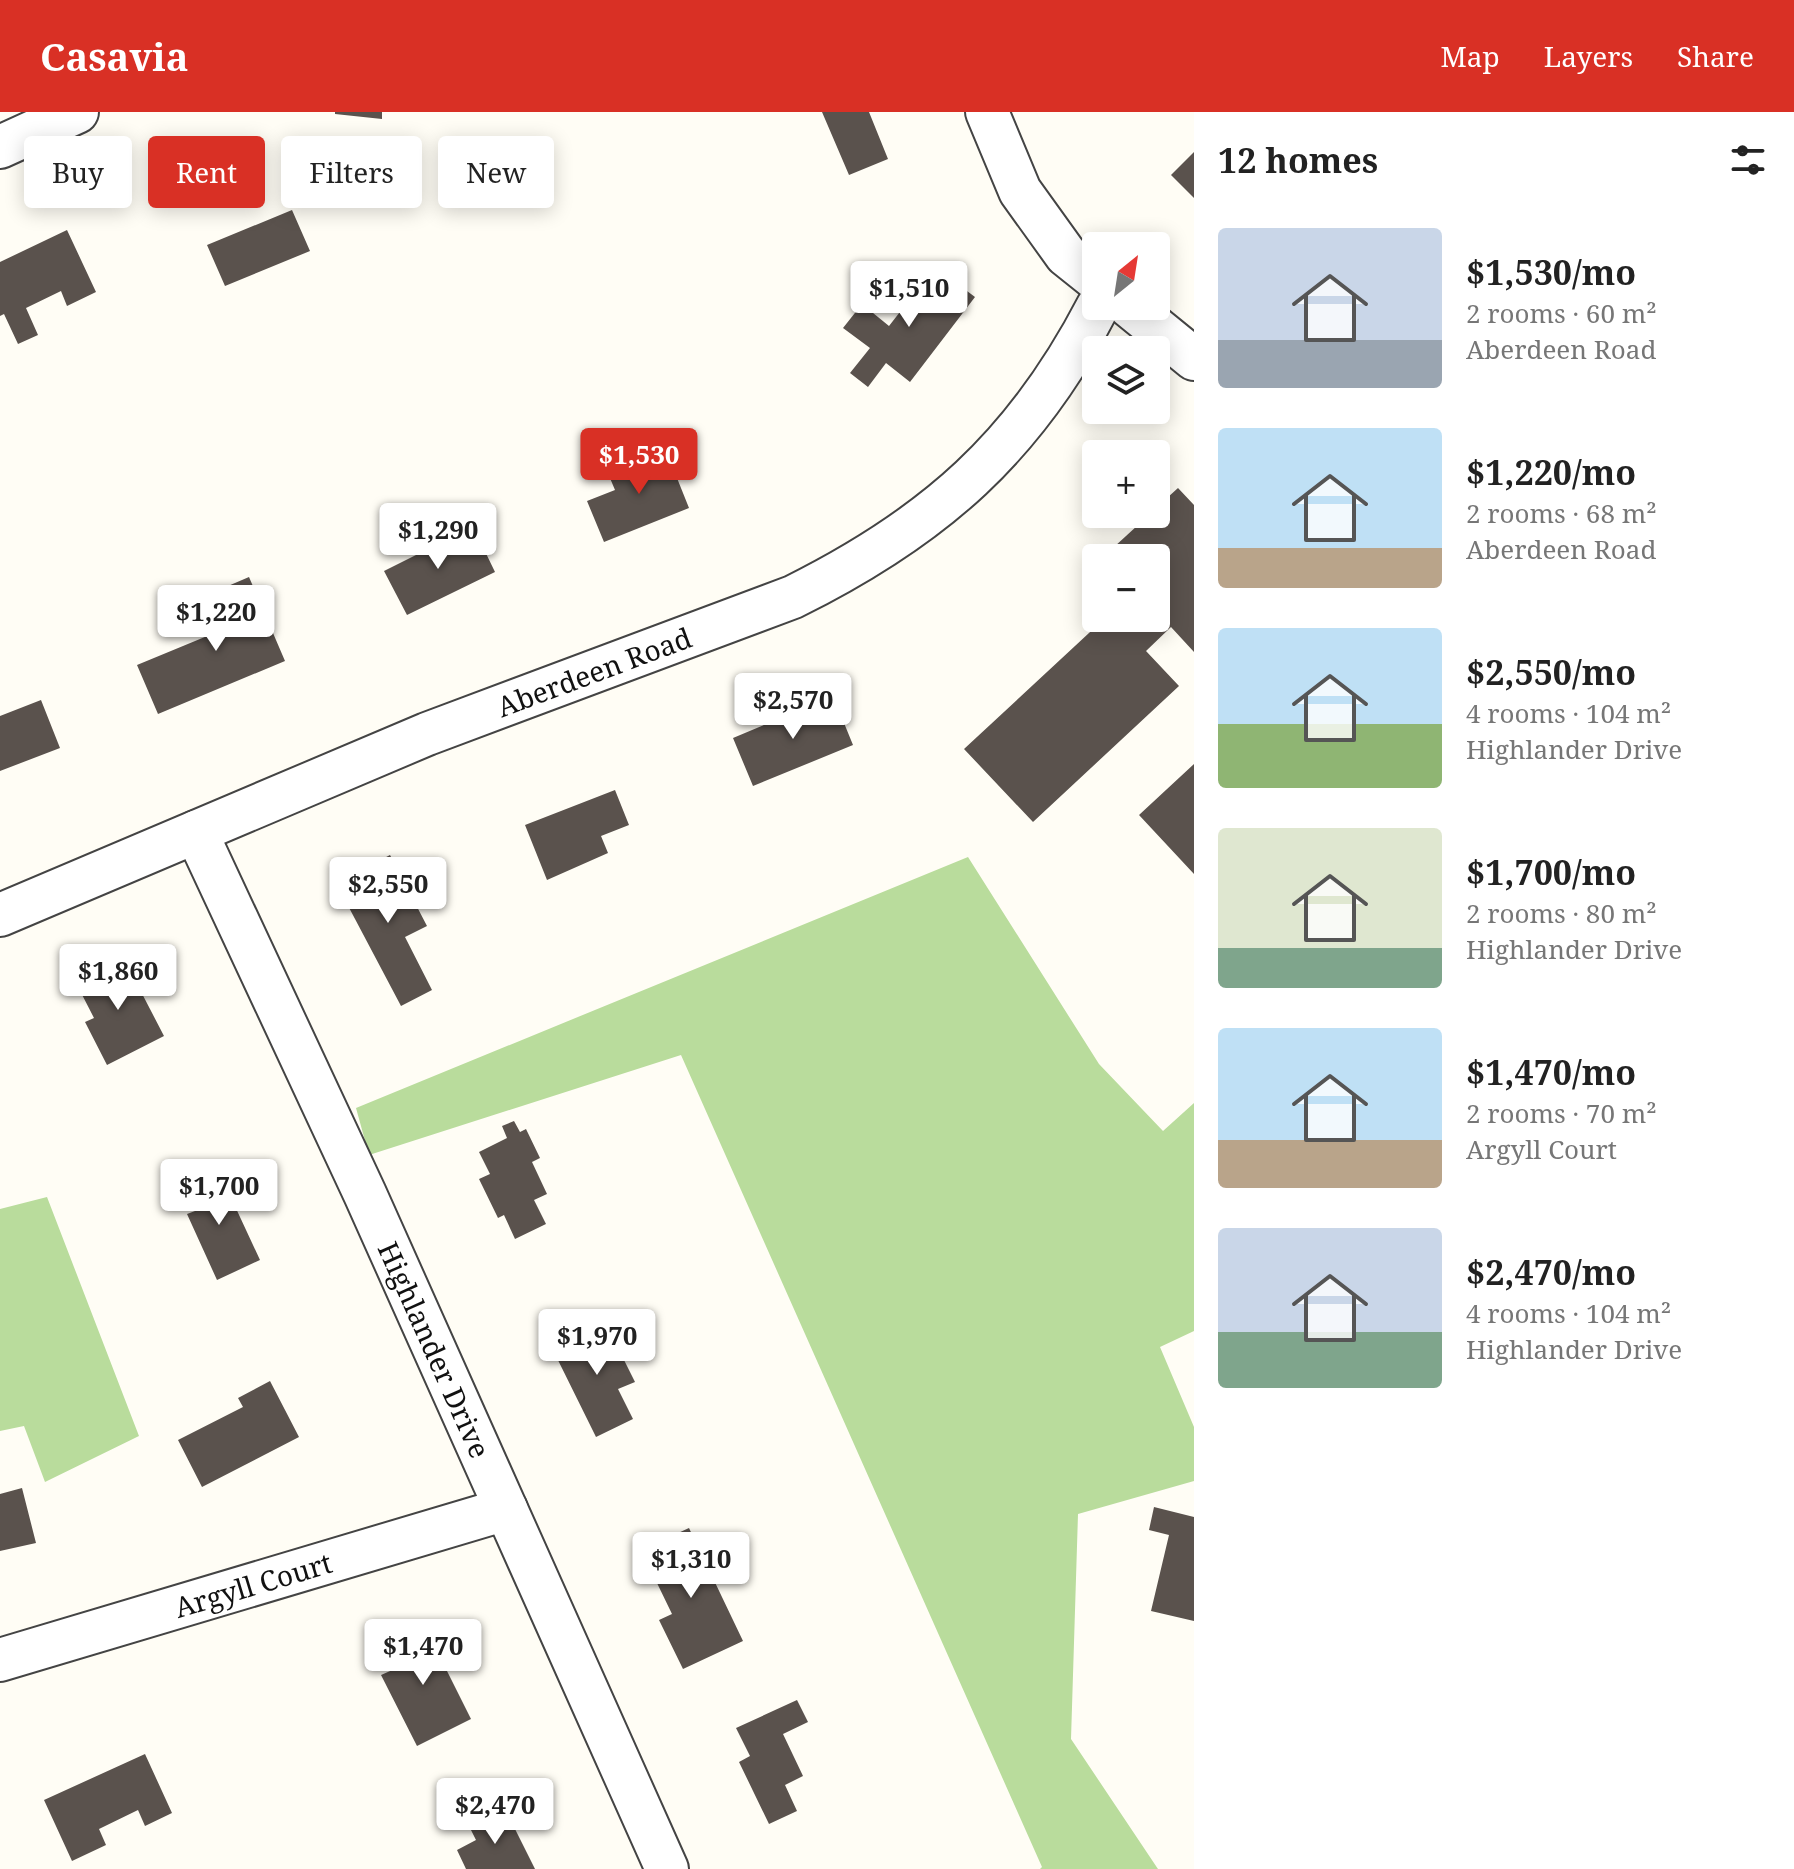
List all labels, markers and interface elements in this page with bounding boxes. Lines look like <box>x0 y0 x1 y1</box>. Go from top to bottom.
text: Casavia <box>40 30 189 82</box>
text: Map <box>1441 37 1500 75</box>
text: Layers <box>1544 37 1633 75</box>
text: Share <box>1677 37 1754 75</box>
chip: Buy <box>24 136 132 208</box>
chip: Rent <box>148 136 265 208</box>
chip: Filters <box>281 136 422 208</box>
chip: New <box>438 136 554 208</box>
text: 12 homes <box>1218 137 1378 183</box>
icon: filters <box>1726 138 1770 182</box>
north arrow <box>1082 232 1170 320</box>
map controls <box>1082 232 1170 632</box>
text: $1,530/mo <box>1466 249 1636 295</box>
icon: home <box>1282 260 1378 356</box>
pin: $1,510 <box>844 261 974 329</box>
text: $1,510 <box>868 269 950 305</box>
text: 2 rooms · 60 m² <box>1466 295 1657 331</box>
text: Aberdeen Road <box>1466 331 1656 367</box>
button: layers <box>1082 336 1170 424</box>
pin: $1,530 <box>574 428 704 496</box>
text: $1,530 <box>598 436 680 472</box>
button: + <box>1082 440 1170 528</box>
text: $1,220/mo <box>1466 449 1636 495</box>
icon: home <box>1282 460 1378 556</box>
text: 2 rooms · 68 m² <box>1466 495 1657 531</box>
pin: $1,290 <box>373 503 503 571</box>
text: $1,290 <box>397 511 479 547</box>
text: Aberdeen Road <box>1466 531 1656 567</box>
button: − <box>1082 544 1170 632</box>
pin: $1,220 <box>151 585 281 653</box>
text: $1,220 <box>175 593 257 629</box>
street label: Aberdeen Road <box>491 618 697 725</box>
text: $2,550/mo <box>1466 649 1636 695</box>
icon: home <box>1282 660 1378 756</box>
pin: $2,570 <box>728 673 858 741</box>
text: $2,570 <box>752 681 834 717</box>
text: 4 rooms · 104 m² <box>1466 695 1671 731</box>
text: Highlander Drive <box>1466 731 1682 767</box>
text: $1,700/mo <box>1466 849 1636 895</box>
pin: $2,550 <box>323 857 453 925</box>
icon: home <box>1282 860 1378 956</box>
text: $2,550 <box>347 865 429 901</box>
text: 2 rooms · 80 m² <box>1466 895 1657 931</box>
text: Highlander Drive <box>1466 931 1682 967</box>
pin: $1,860 <box>53 944 183 1012</box>
text: $1,860 <box>77 952 159 988</box>
text: $1,470/mo <box>1466 1049 1636 1095</box>
icon: home <box>1282 1060 1378 1156</box>
text: 2 rooms · 70 m² <box>1466 1095 1657 1131</box>
text: Argyll Court <box>1466 1131 1617 1167</box>
pin: $1,700 <box>154 1159 284 1227</box>
text: $1,700 <box>178 1167 260 1203</box>
street label: Highlander Drive <box>370 1236 500 1464</box>
text: $2,470/mo <box>1466 1249 1636 1295</box>
icon: home <box>1282 1260 1378 1356</box>
text: 4 rooms · 104 m² <box>1466 1295 1671 1331</box>
pin: $1,970 <box>532 1309 662 1377</box>
text: $1,970 <box>556 1317 638 1353</box>
text: Highlander Drive <box>1466 1331 1682 1367</box>
pin: $1,310 <box>626 1532 756 1600</box>
text: $1,310 <box>650 1540 732 1576</box>
street label: Argyll Court <box>170 1543 337 1626</box>
pin: $1,470 <box>358 1619 488 1687</box>
text: $1,470 <box>382 1627 464 1663</box>
pin: $2,470 <box>430 1778 560 1846</box>
text: $2,470 <box>454 1786 536 1822</box>

